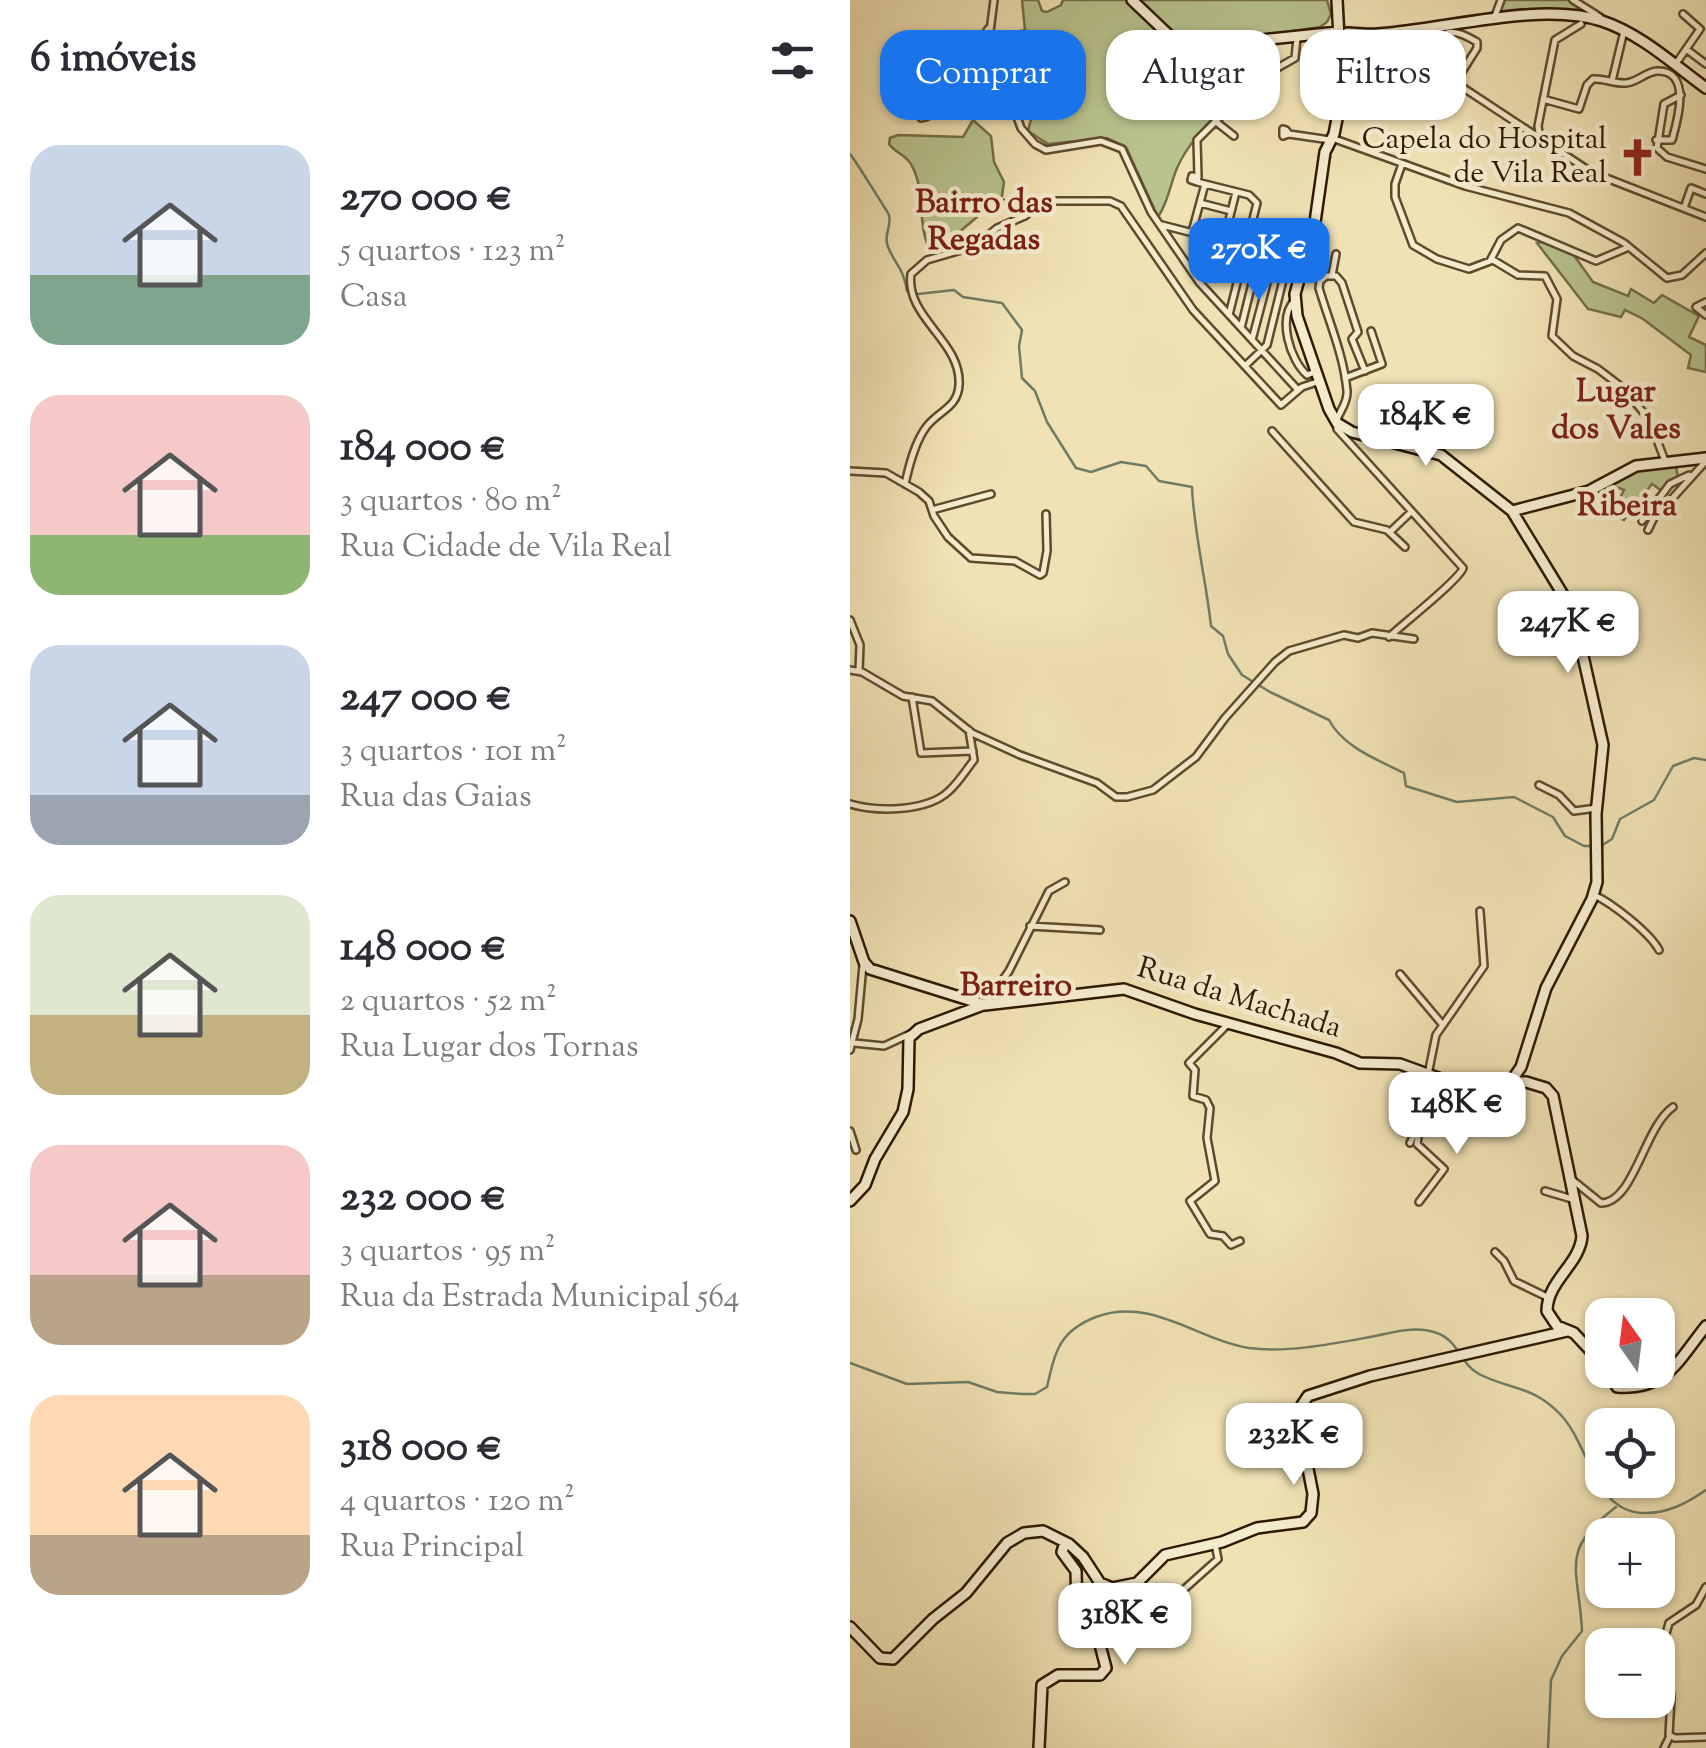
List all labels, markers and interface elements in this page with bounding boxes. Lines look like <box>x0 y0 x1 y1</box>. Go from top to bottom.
text: 6 imóveis <box>30 30 197 90</box>
chip: Comprar <box>880 30 1086 120</box>
chip: Alugar <box>1106 30 1280 120</box>
chip: Filtros <box>1300 30 1466 120</box>
icon: filters <box>765 33 820 88</box>
place label: Capela do Hospital de Vila Real <box>1362 119 1607 196</box>
church icon: Capela do Hospital de Vila Real <box>1616 136 1658 178</box>
text: 270 000 € <box>340 169 512 229</box>
district label: Bairro das Regadas <box>915 181 1053 264</box>
icon: home <box>110 185 230 305</box>
pin: 270K € <box>1178 218 1340 303</box>
text: 270K € <box>1211 227 1307 273</box>
text: 5 quartos · 123 m² <box>340 229 566 275</box>
text: Casa <box>340 275 407 321</box>
district label: Lugar dos Vales <box>1551 370 1681 453</box>
pin: 184K € <box>1345 384 1507 469</box>
text: 184K € <box>1380 393 1472 439</box>
text: 184 000 € <box>340 419 506 479</box>
icon: home <box>110 435 230 555</box>
text: 3 quartos · 80 m² <box>340 479 562 525</box>
district label: Ribeira <box>1577 484 1677 530</box>
text: Rua Cidade de Vila Real <box>340 525 672 571</box>
pin: 247K € <box>1487 591 1649 676</box>
text: 247K € <box>1520 600 1616 646</box>
text: 247 000 € <box>340 669 512 729</box>
icon: home <box>110 685 230 805</box>
text: 3 quartos · 101 m² <box>340 729 567 775</box>
text: Rua das Gaias <box>340 775 532 821</box>
text: 148 000 € <box>340 919 507 979</box>
icon: home <box>110 935 230 1055</box>
street label: Rua da Machada <box>1132 948 1347 1051</box>
district label: Barreiro <box>960 964 1072 1010</box>
text: 2 quartos · 52 m² <box>340 979 557 1025</box>
text: Rua Lugar dos Tornas <box>340 1025 639 1071</box>
pin: 148K € <box>1376 1072 1538 1157</box>
text: 148K € <box>1411 1081 1503 1127</box>
text: 232 000 € <box>340 1169 507 1229</box>
icon: home <box>110 1185 230 1305</box>
text: 3 quartos · 95 m² <box>340 1229 556 1275</box>
text: Rua da Estrada Municipal 564 <box>340 1275 740 1321</box>
north arrow <box>1585 1298 1675 1388</box>
map controls <box>1585 1298 1675 1718</box>
pin: 232K € <box>1213 1403 1375 1488</box>
button: locate <box>1585 1408 1675 1498</box>
text: 232K € <box>1248 1412 1340 1458</box>
text: 318 000 € <box>340 1419 503 1479</box>
icon: home <box>110 1435 230 1555</box>
text: 4 quartos · 120 m² <box>340 1479 575 1525</box>
button: + <box>1585 1518 1675 1608</box>
text: Rua Principal <box>340 1525 524 1571</box>
pin: 318K € <box>1044 1583 1206 1668</box>
text: 318K € <box>1080 1592 1170 1638</box>
button: − <box>1585 1628 1675 1718</box>

